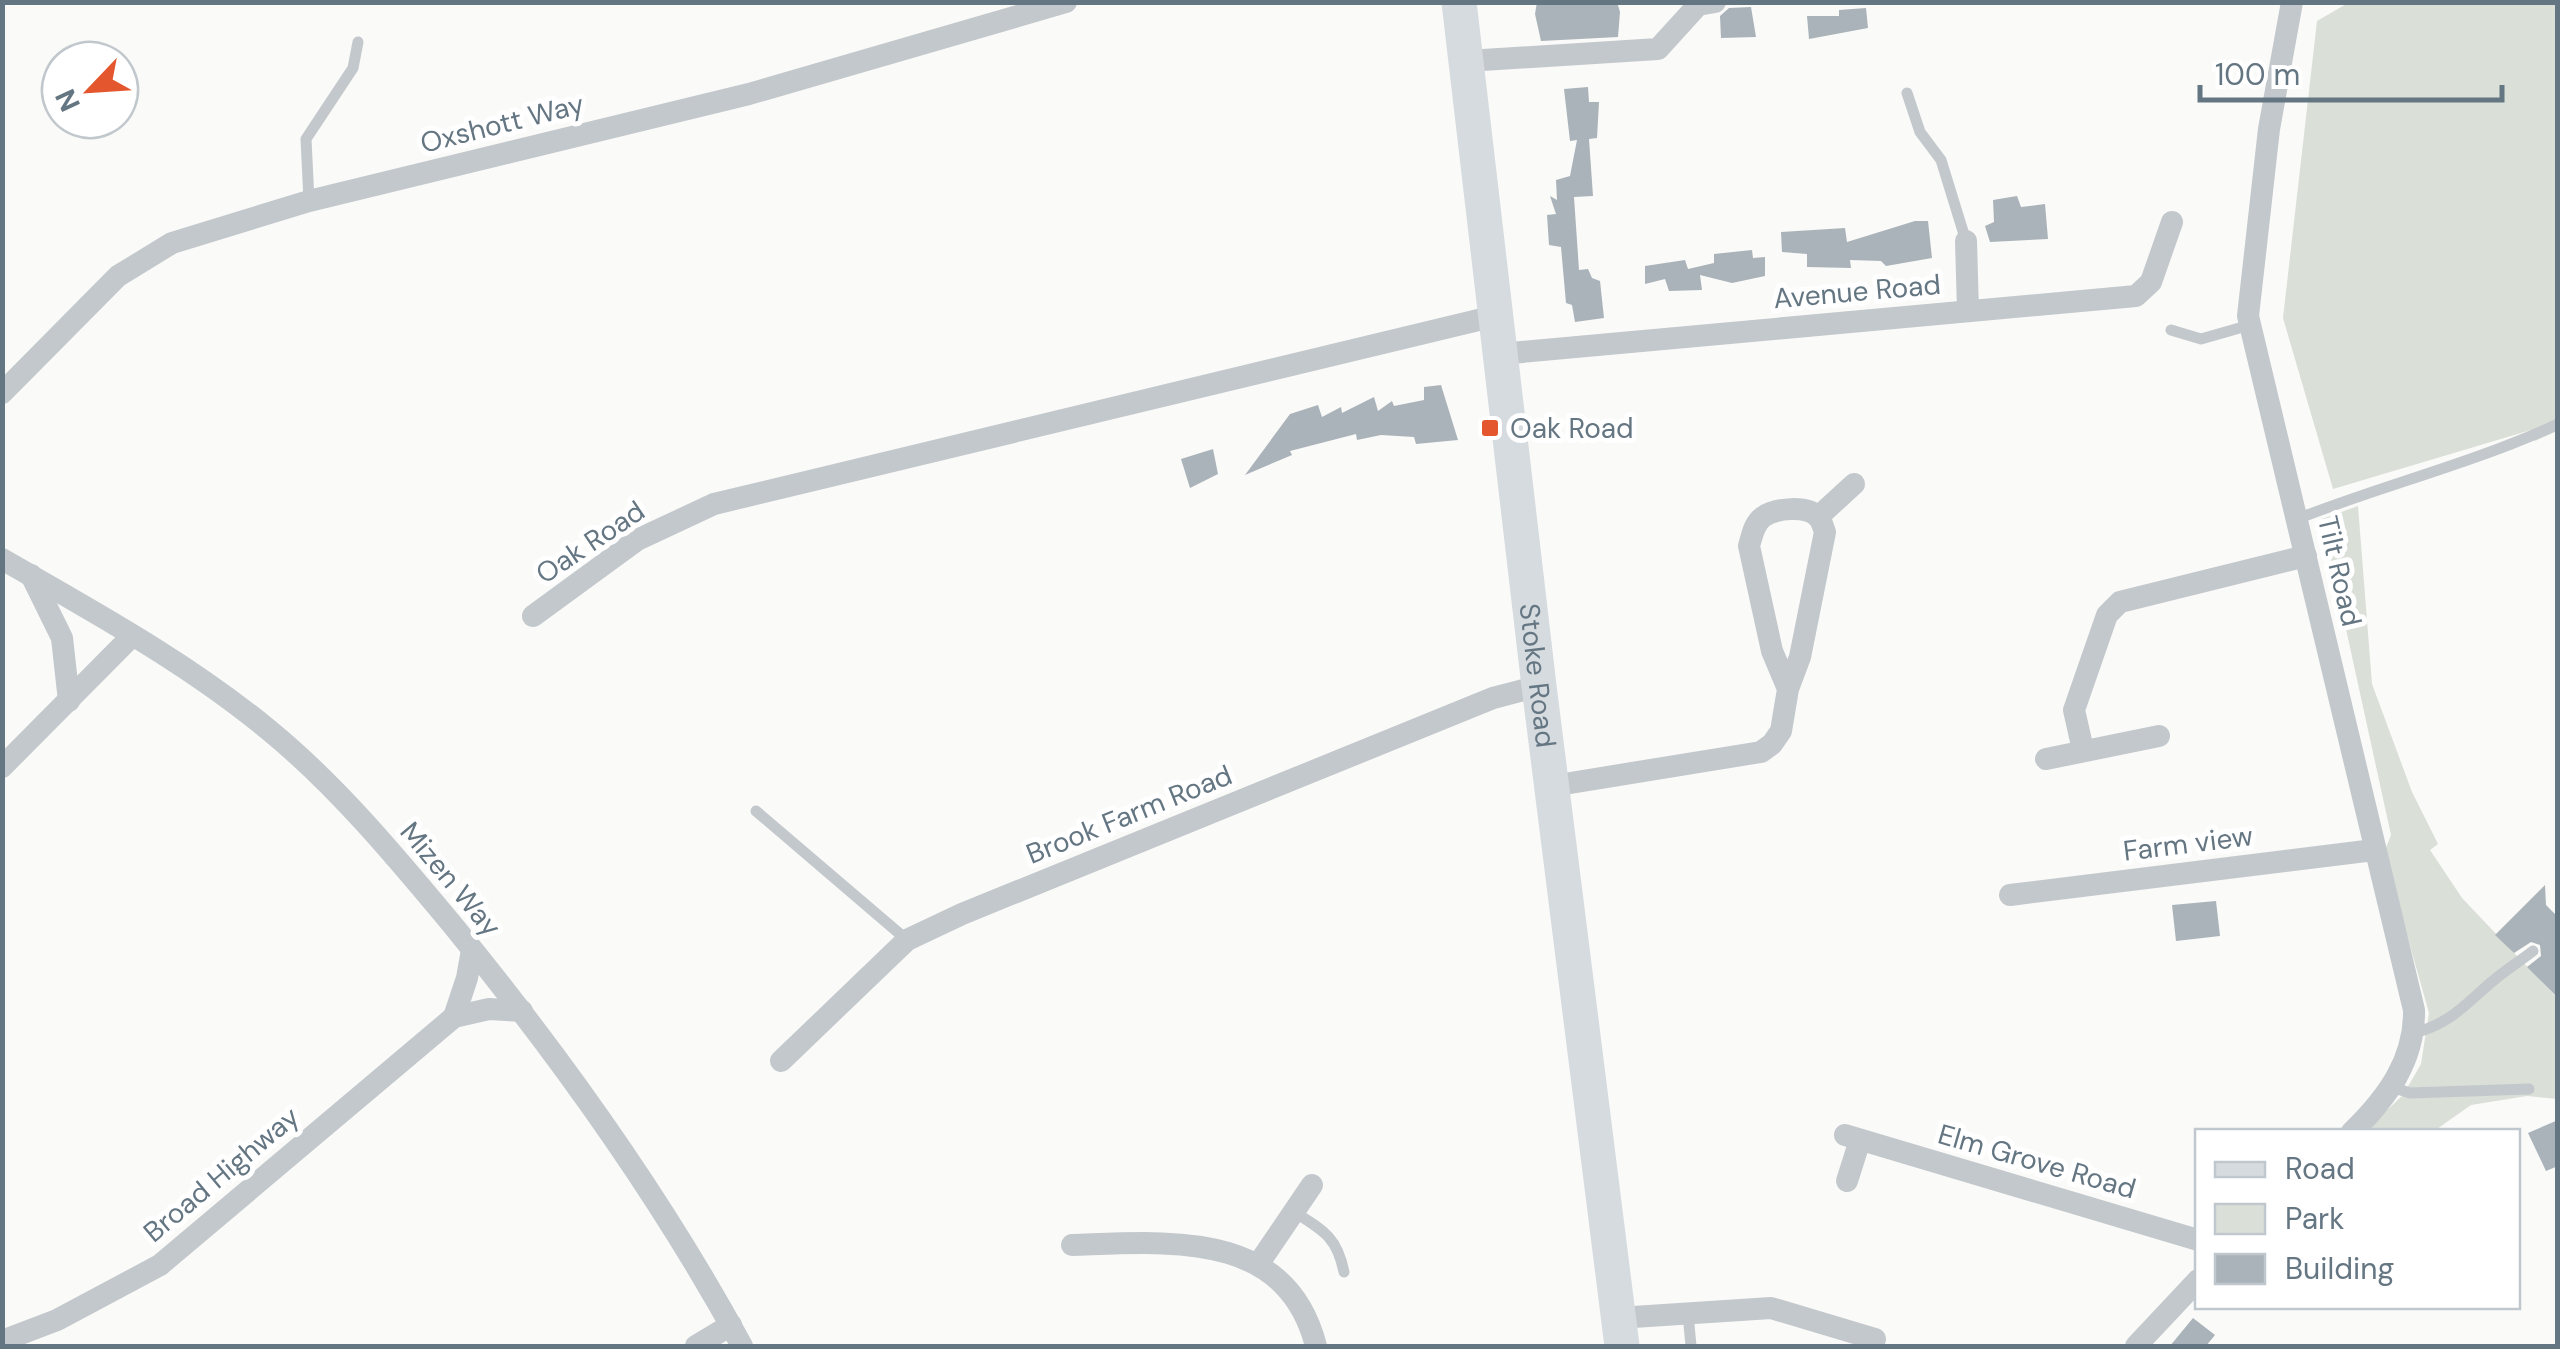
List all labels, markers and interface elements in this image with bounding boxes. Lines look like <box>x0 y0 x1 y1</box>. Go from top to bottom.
north arrow <box>40 40 140 140</box>
scale bar <box>2200 40 2502 102</box>
text: 100 m <box>2215 55 2300 94</box>
text: N <box>47 83 89 117</box>
street label: Oxshott Way <box>416 85 588 162</box>
street label: Avenue Road <box>1772 266 1942 317</box>
place label: Oak Road <box>1510 410 1634 447</box>
marker: Oak Road <box>1479 417 1501 439</box>
street label: Oak Road <box>529 493 652 592</box>
street label: Tilt Road <box>2309 512 2370 630</box>
street label: Stoke Road <box>1510 601 1565 750</box>
street label: Brook Farm Road <box>1021 756 1237 873</box>
street label: Mizen Way <box>392 814 509 944</box>
street label: Farm view <box>2121 817 2255 870</box>
street label: Broad Highway <box>136 1098 307 1250</box>
street label: Elm Grove Road <box>1934 1116 2140 1207</box>
legend <box>2195 1129 2520 1309</box>
text: Road <box>2285 1149 2355 1188</box>
text: Park <box>2285 1199 2344 1238</box>
text: Building <box>2285 1249 2394 1288</box>

